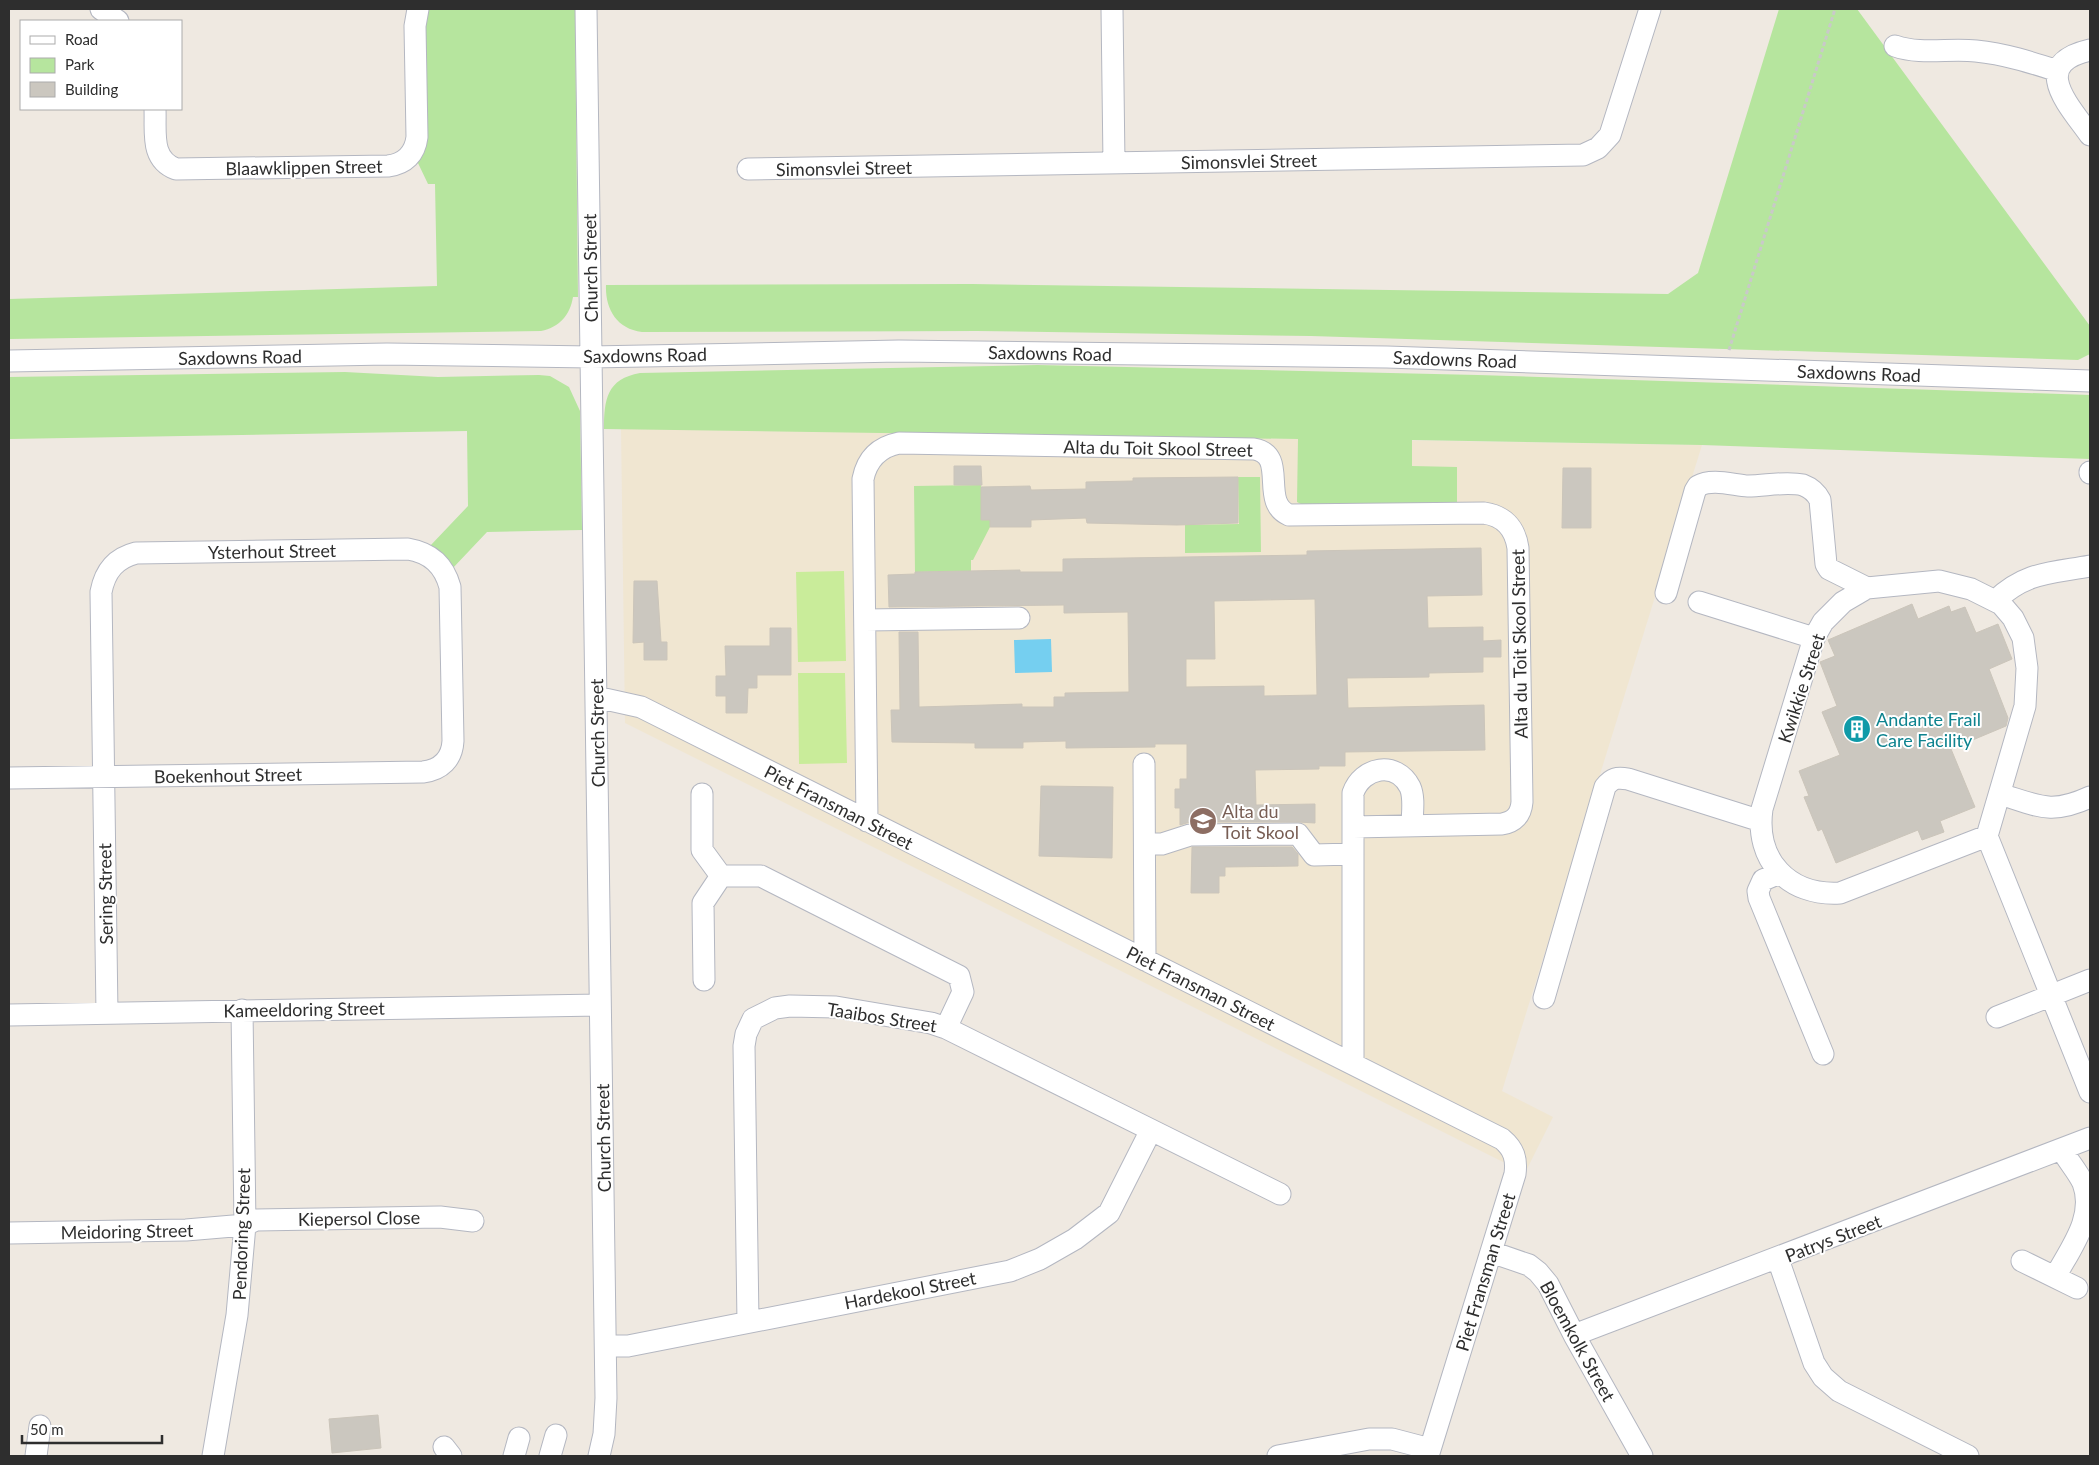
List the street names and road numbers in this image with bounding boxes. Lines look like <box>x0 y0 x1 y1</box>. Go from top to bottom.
street label: Simonsvlei Street <box>1181 149 1318 173</box>
street label: Blaawklippen Street <box>225 155 383 179</box>
street label: Simonsvlei Street <box>776 156 913 180</box>
street label: Church Street <box>578 213 602 323</box>
street label: Saxdowns Road <box>988 341 1112 365</box>
street label: Saxdowns Road <box>583 343 707 367</box>
street label: Saxdowns Road <box>178 345 302 369</box>
street label: Saxdowns Road <box>1393 346 1517 372</box>
street label: Saxdowns Road <box>1797 360 1921 386</box>
street label: Alta du Toit Skool Street <box>1063 435 1253 461</box>
street label: Ysterhout Street <box>208 539 337 563</box>
street label: Alta du Toit Skool Street <box>1506 549 1532 739</box>
street label: Kwikkie Street <box>1773 630 1829 746</box>
street label: Church Street <box>585 678 609 788</box>
street label: Piet Fransman Street <box>761 760 918 854</box>
street label: Boekenhout Street <box>154 763 303 787</box>
street label: Sering Street <box>93 843 117 945</box>
street label: Piet Fransman Street <box>1123 941 1280 1035</box>
street label: Kameeldoring Street <box>223 997 385 1021</box>
street label: Taaibos Street <box>826 997 939 1037</box>
street label: Church Street <box>591 1083 615 1193</box>
street label: Pendoring Street <box>228 1167 254 1301</box>
street label: Piet Fransman Street <box>1451 1190 1520 1354</box>
street label: Kiepersol Close <box>298 1206 420 1230</box>
street label: Patrys Street <box>1782 1209 1885 1266</box>
street label: Meidoring Street <box>60 1219 194 1243</box>
street label: Hardekool Street <box>842 1266 978 1314</box>
street label: Bloemkolk Street <box>1536 1277 1620 1406</box>

